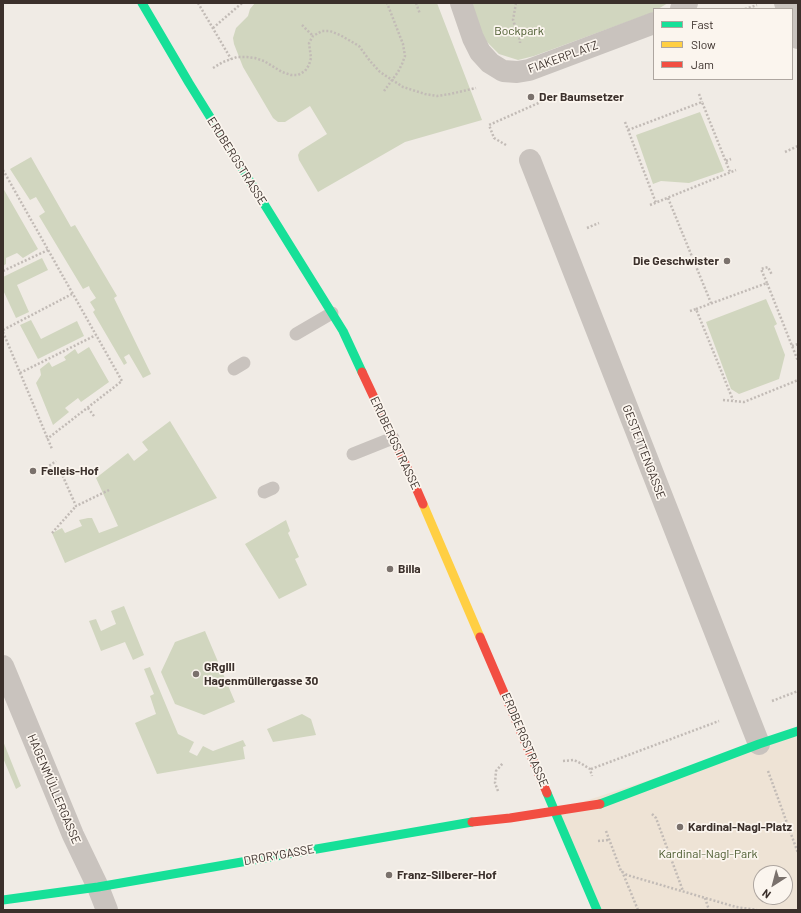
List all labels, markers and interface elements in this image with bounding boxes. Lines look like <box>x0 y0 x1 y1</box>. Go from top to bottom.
legend <box>653 8 793 80</box>
text: Fast <box>691 17 714 31</box>
park label: Bockpark <box>494 24 544 38</box>
text: Slow <box>691 37 716 51</box>
street label: FIAKERPLATZ <box>526 38 600 76</box>
text: Jam <box>691 57 714 71</box>
place label: Der Baumsetzer <box>539 90 624 104</box>
marker: Der Baumsetzer <box>526 92 536 102</box>
street label: ERDBERGSTRASSE <box>204 114 270 208</box>
place label: Die Geschwister <box>633 254 719 268</box>
marker: Die Geschwister <box>722 256 732 266</box>
street label: ERDBERGSTRASSE <box>367 394 423 492</box>
street label: GESTETTENGASSE <box>619 403 669 501</box>
place label: Felleis-Hof <box>41 464 99 478</box>
marker: Felleis-Hof <box>28 466 38 476</box>
place label: Billa <box>398 562 421 576</box>
marker: Billa <box>385 564 395 574</box>
place label: GRgIII Hagenmüllergasse 30 <box>204 660 318 688</box>
marker: GRgIII Hagenmüllergasse 30 <box>191 669 201 679</box>
street label: ERDBERGSTRASSE <box>499 691 551 789</box>
street label: HAGENMÜLLERGASSE <box>24 732 84 846</box>
place label: Kardinal-Nagl-Platz <box>688 820 792 834</box>
marker: Kardinal-Nagl-Platz <box>675 822 685 832</box>
street label: DRORYGASSE <box>243 842 315 868</box>
park label: Kardinal-Nagl-Park <box>658 847 758 861</box>
north arrow <box>753 865 793 905</box>
place label: Franz-Silberer-Hof <box>397 868 497 882</box>
marker: Franz-Silberer-Hof <box>384 870 394 880</box>
text: N <box>759 887 773 902</box>

